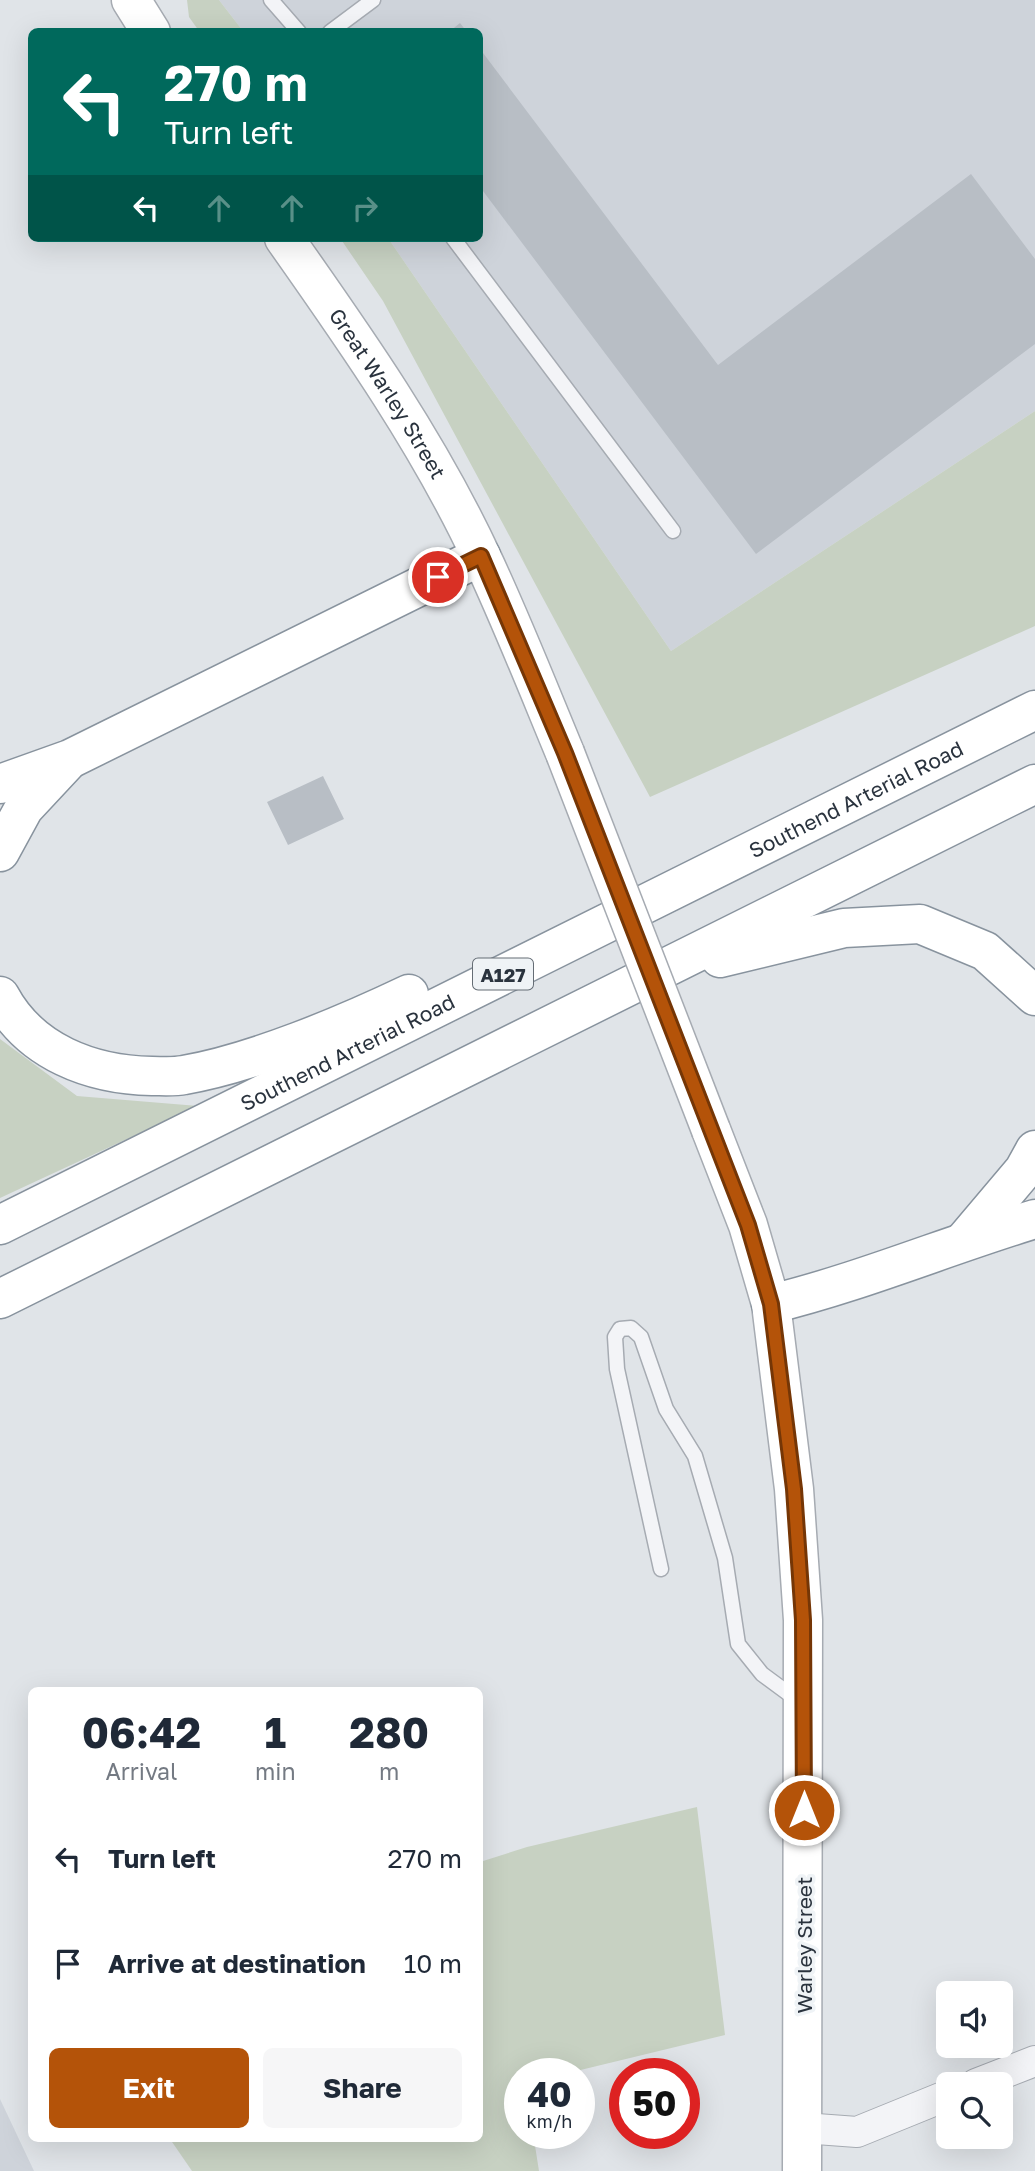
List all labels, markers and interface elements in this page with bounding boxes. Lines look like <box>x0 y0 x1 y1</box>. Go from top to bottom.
text: 270 m <box>164 53 308 112</box>
icon: left <box>49 56 140 147</box>
text: Turn left <box>164 113 293 151</box>
icon: left <box>127 189 165 227</box>
icon: ahead <box>200 189 238 227</box>
icon: ahead <box>273 189 311 227</box>
icon: right <box>346 189 384 227</box>
street label: Great Warley Street <box>324 303 452 483</box>
pin <box>408 547 468 607</box>
icon: arrive <box>419 558 457 596</box>
street label: Southend Arterial Road <box>745 735 967 863</box>
road number: A127 <box>473 958 533 990</box>
street label: Southend Arterial Road <box>236 988 459 1116</box>
text: 06:42 <box>82 1707 201 1757</box>
text: 1 <box>264 1707 286 1757</box>
text: 280 <box>349 1707 429 1757</box>
text: Arrival <box>105 1757 177 1785</box>
text: min <box>255 1757 296 1785</box>
text: m <box>379 1757 399 1785</box>
position arrow <box>767 1773 841 1847</box>
icon: left <box>49 1840 87 1878</box>
text: Turn left <box>108 1843 216 1874</box>
text: 270 m <box>388 1843 462 1874</box>
street label: Warley Street <box>791 1877 817 2013</box>
icon: arrive <box>49 1945 87 1983</box>
text: Arrive at destination <box>108 1948 366 1979</box>
text: 10 m <box>404 1948 462 1979</box>
map controls <box>936 1981 1013 2149</box>
button: sound <box>936 1981 1013 2058</box>
button: Exit <box>49 2048 249 2128</box>
button: Share <box>263 2048 462 2128</box>
speed limit sign: 50 <box>609 2058 700 2149</box>
button: search <box>936 2072 1013 2149</box>
text: 40 <box>527 2073 572 2115</box>
text: km/h <box>527 2110 572 2132</box>

